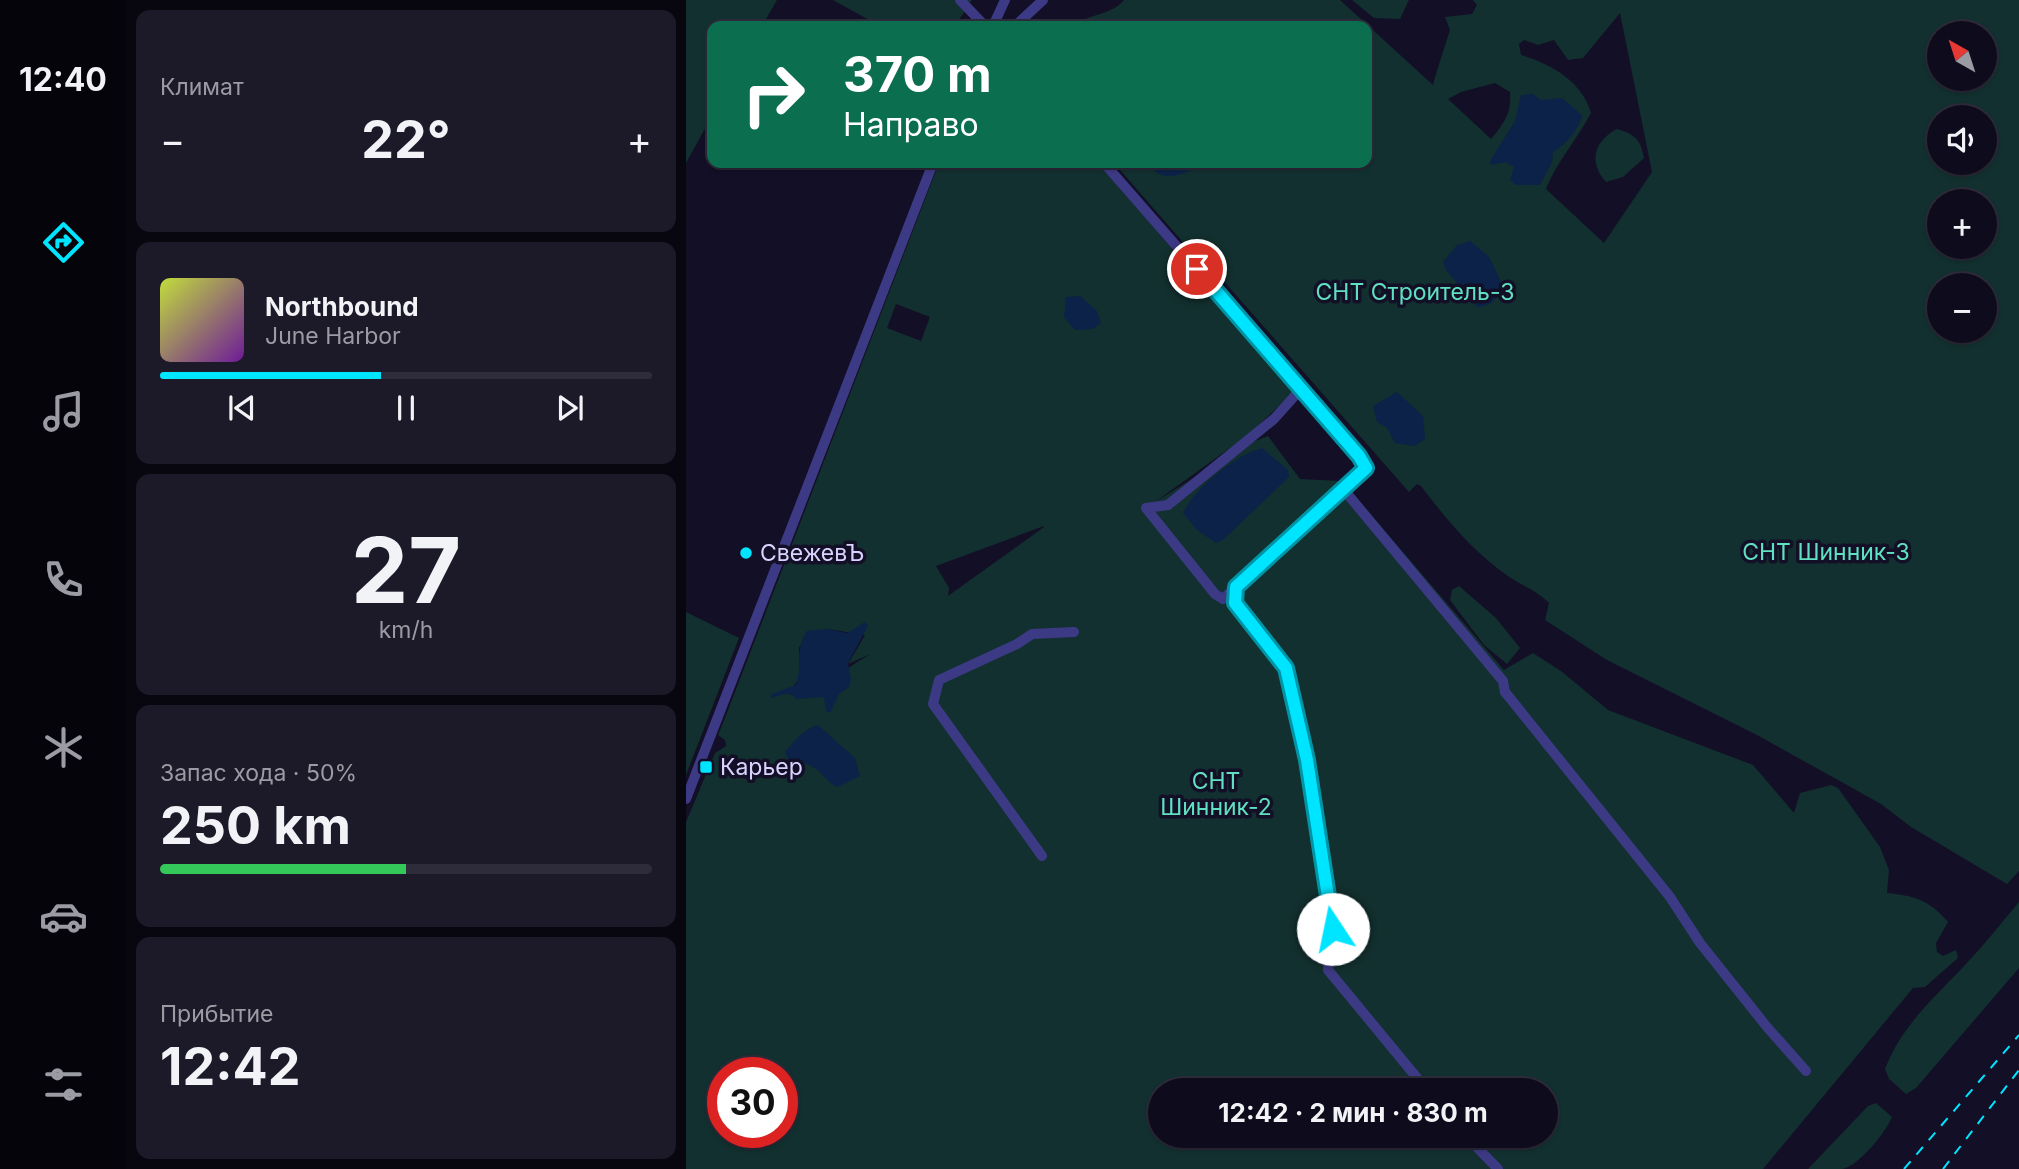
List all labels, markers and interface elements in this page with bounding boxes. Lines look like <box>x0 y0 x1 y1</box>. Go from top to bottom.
north arrow <box>1927 21 1997 91</box>
map controls <box>1927 21 1997 343</box>
text: 370 m <box>843 45 992 104</box>
icon: right <box>728 49 819 140</box>
text: 12:40 <box>19 60 107 99</box>
text: Климат <box>160 73 244 101</box>
text: Направо <box>843 105 979 144</box>
button: sound <box>1927 105 1997 175</box>
text: 22° <box>361 108 451 171</box>
text: − <box>160 117 185 163</box>
text: + <box>627 117 652 163</box>
button: + <box>1927 189 1997 259</box>
icon: directions <box>39 218 88 267</box>
pin <box>1167 239 1227 299</box>
icon: arrive <box>1178 250 1216 288</box>
button: − <box>1927 273 1997 343</box>
park label: СНТ Строитель-3 <box>1316 278 1514 306</box>
text: Northbound <box>265 291 419 322</box>
text: June Harbor <box>265 322 401 350</box>
icon: music <box>39 387 88 436</box>
icon: previous <box>223 389 261 427</box>
icon: pause <box>387 389 425 427</box>
icon: next <box>551 389 589 427</box>
text: 27 <box>351 515 461 625</box>
park label: СНТ Шинник-3 <box>1742 538 1910 566</box>
place label: СвежевЪ <box>760 539 864 567</box>
marker: СвежевЪ <box>738 545 754 561</box>
icon: phone <box>39 555 88 604</box>
text: km/h <box>379 616 433 644</box>
icon: climate <box>39 723 88 772</box>
place label: Карьер <box>720 753 803 781</box>
text: Запас хода · 50% <box>160 759 357 787</box>
marker: Карьер <box>698 759 714 775</box>
park label: СНТ Шинник-2 <box>1160 767 1272 821</box>
text: 250 km <box>160 794 351 857</box>
icon: car <box>39 892 88 941</box>
position arrow <box>1296 892 1370 966</box>
text: Прибытие <box>160 1000 273 1028</box>
text: 12:42 <box>160 1035 300 1098</box>
speed limit sign: 30 <box>707 1057 798 1148</box>
icon: filters <box>39 1060 88 1109</box>
text: 12:42 · 2 мин · 830 m <box>1218 1097 1488 1128</box>

